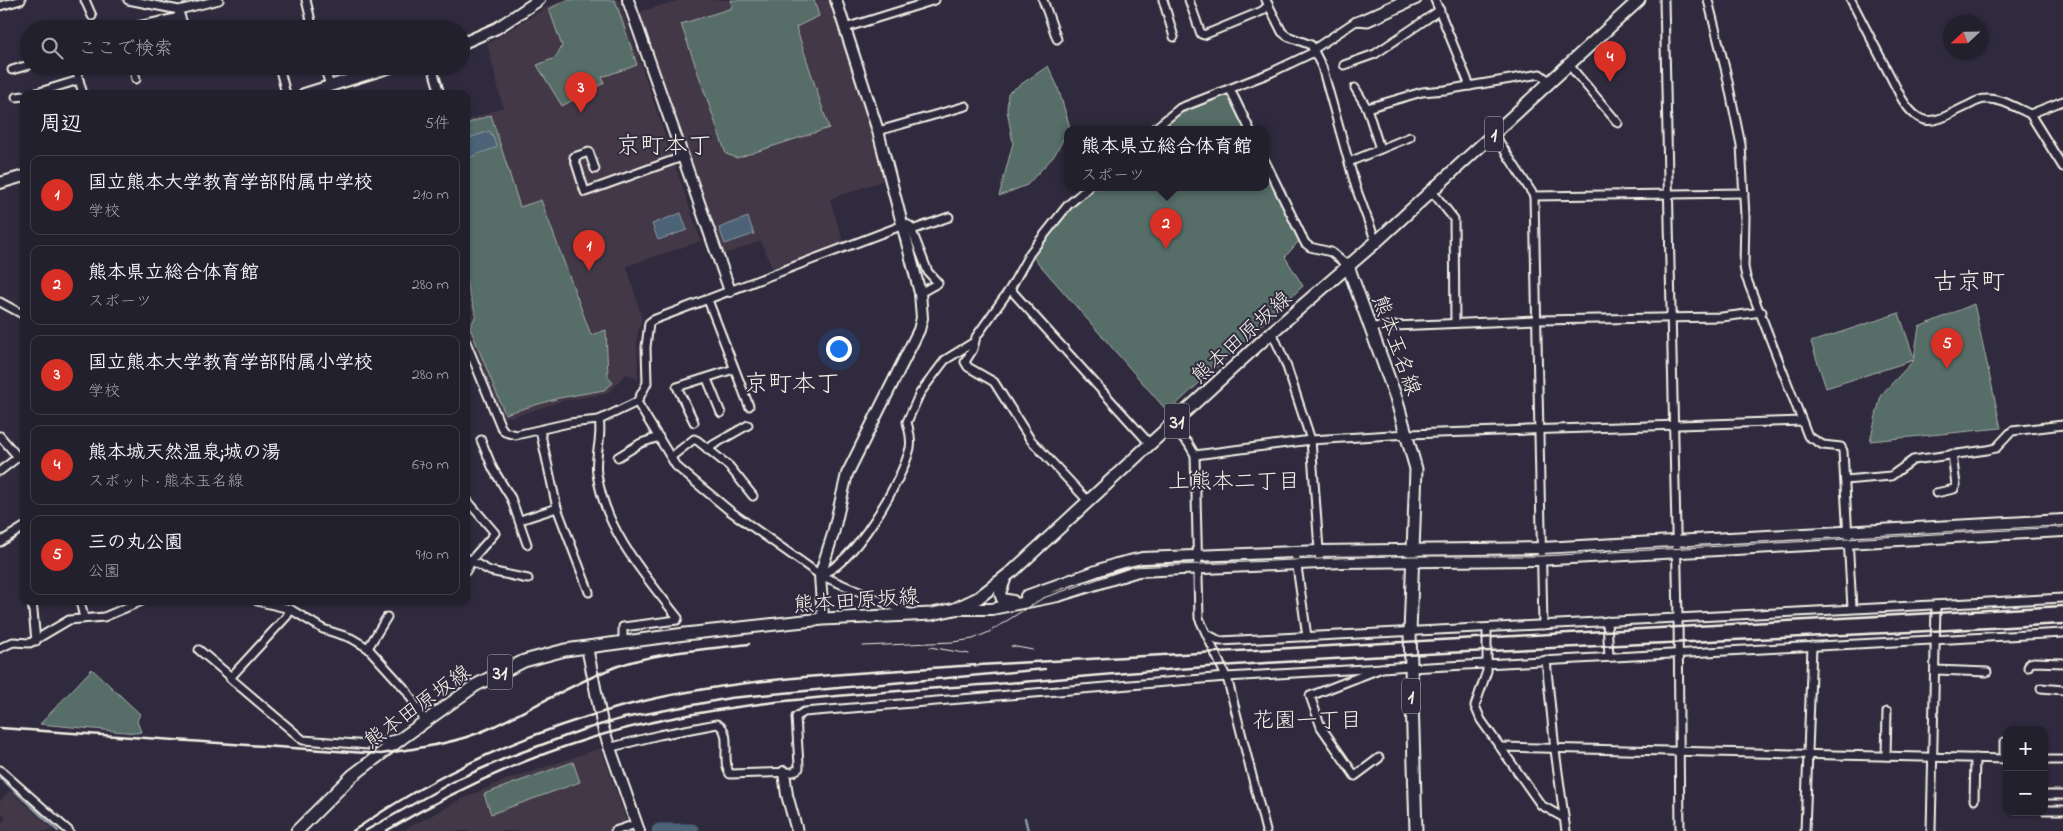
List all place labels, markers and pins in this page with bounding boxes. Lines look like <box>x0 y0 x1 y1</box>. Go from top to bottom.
pin: 4 <box>1594 41 1626 82</box>
pin: 3 <box>565 72 597 113</box>
pin: 2 <box>1150 208 1182 249</box>
pin: 1 <box>573 230 605 271</box>
pin: 5 <box>1931 328 1963 369</box>

